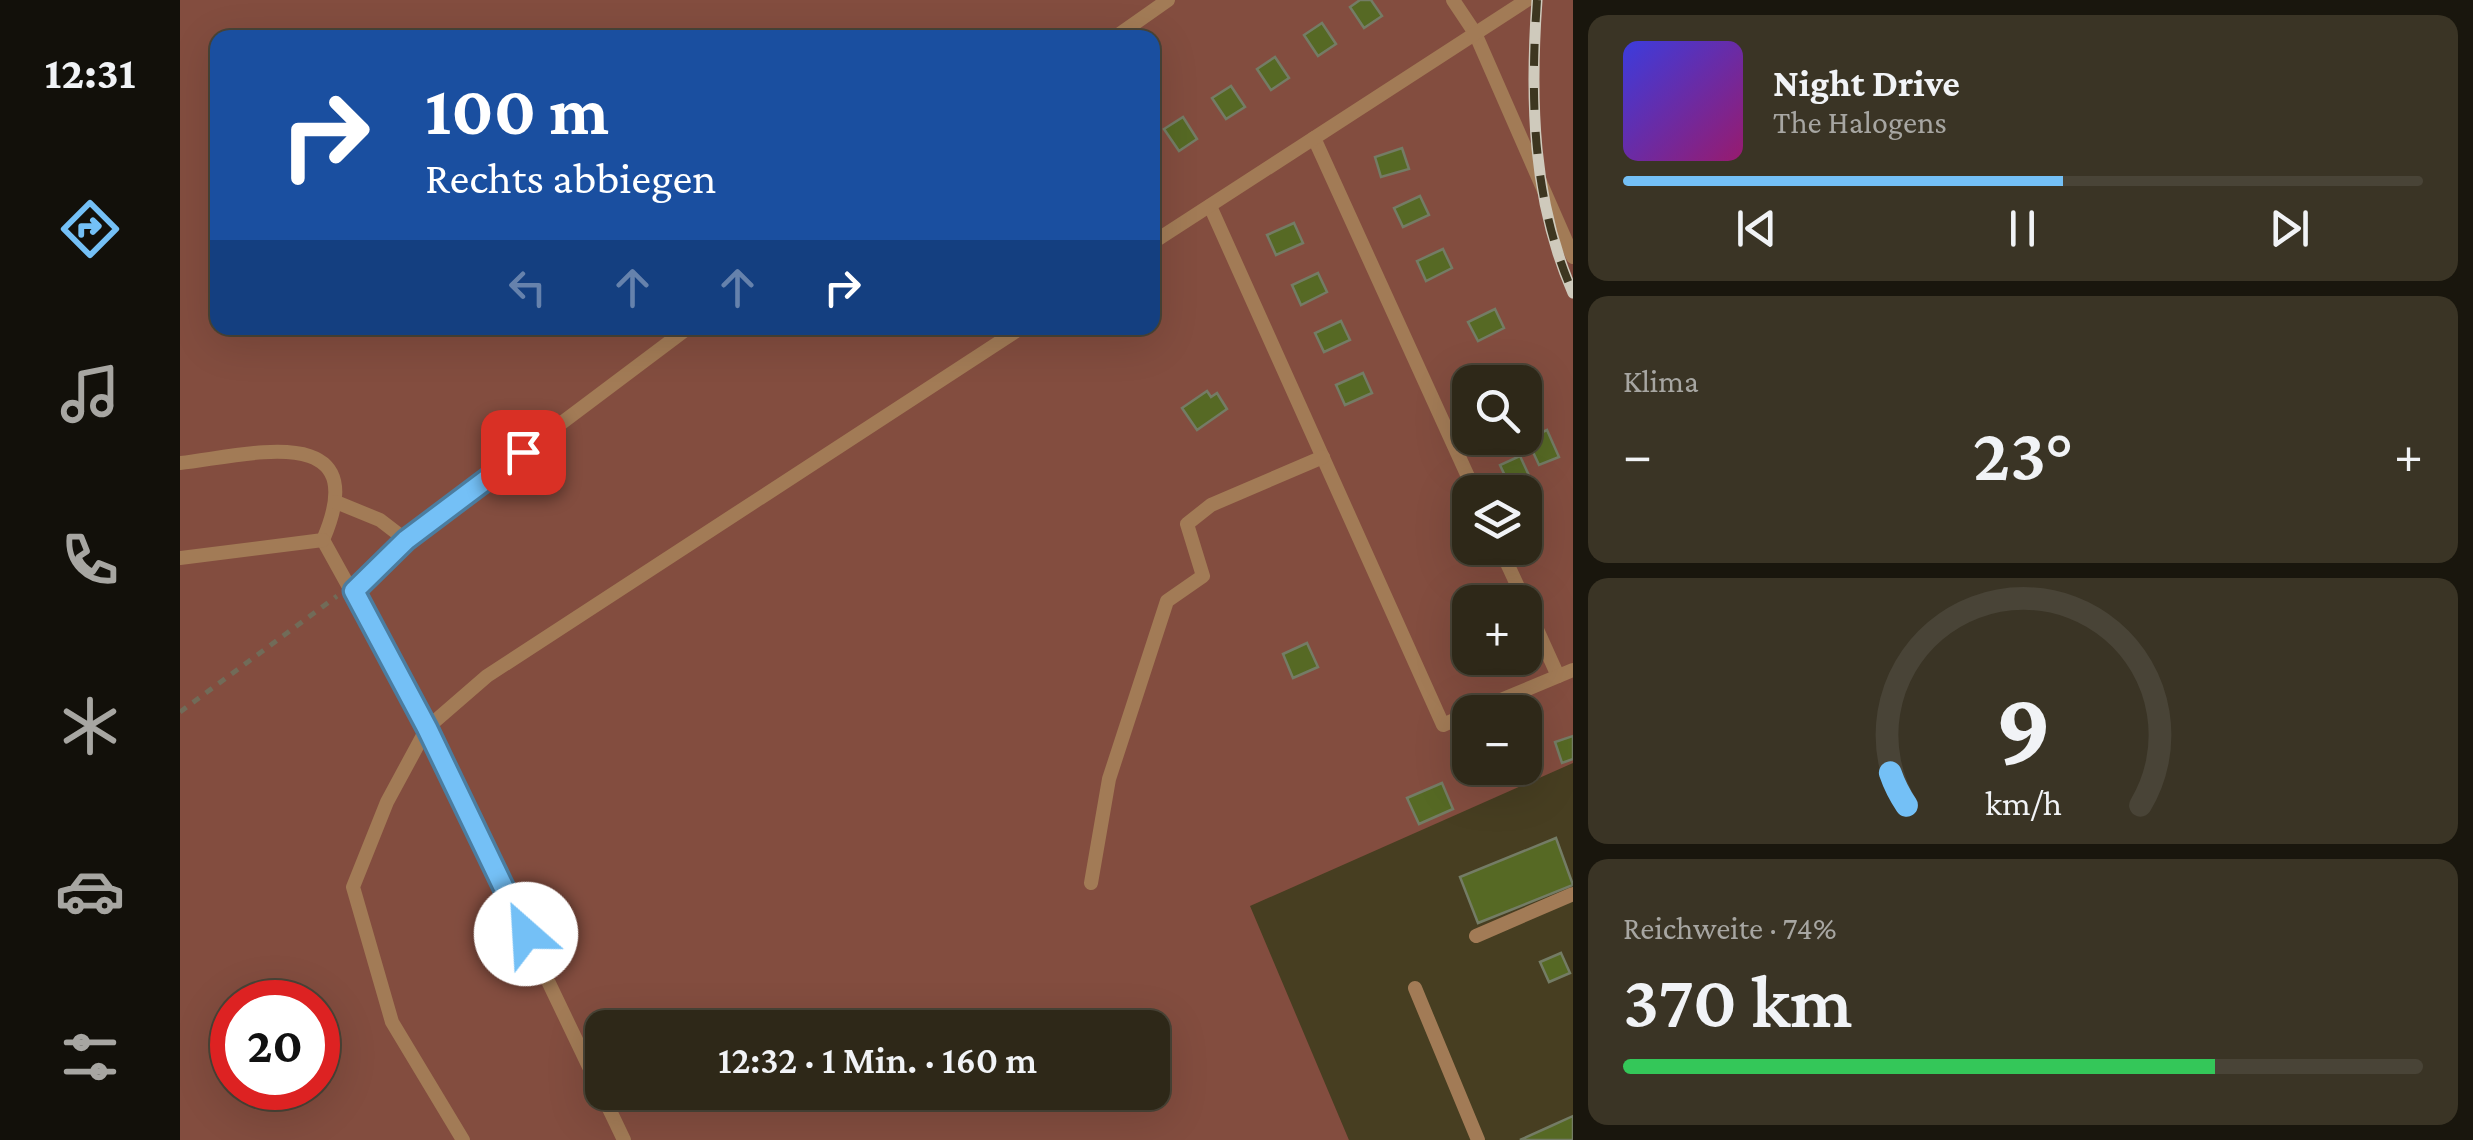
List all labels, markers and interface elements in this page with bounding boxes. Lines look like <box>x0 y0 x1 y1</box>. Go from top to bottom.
text: 12:31 <box>44 48 136 98</box>
text: Night Drive <box>1773 62 1960 104</box>
icon: right <box>260 70 390 200</box>
text: 100 m <box>425 71 609 149</box>
text: The Halogens <box>1773 104 1947 140</box>
text: Rechts abbiegen <box>425 153 716 203</box>
icon: directions <box>55 194 125 264</box>
icon: previous <box>1729 201 1784 256</box>
icon: pause <box>1995 201 2050 256</box>
icon: next <box>2262 201 2317 256</box>
icon: left <box>500 260 555 315</box>
icon: ahead <box>605 260 660 315</box>
icon: ahead <box>710 260 765 315</box>
icon: right <box>815 260 870 315</box>
icon: music <box>55 359 125 429</box>
text: Klima <box>1623 363 1699 399</box>
map controls <box>1452 365 1542 785</box>
button: search <box>1452 365 1542 455</box>
pin <box>481 410 566 495</box>
text: 23° <box>1973 413 2073 496</box>
text: − <box>1623 424 1652 485</box>
text: + <box>2394 424 2423 485</box>
icon: arrive <box>496 425 551 480</box>
button: layers <box>1452 475 1542 565</box>
icon: phone <box>55 525 125 595</box>
button: + <box>1452 585 1542 675</box>
text: 9 <box>1995 670 2051 785</box>
icon: climate <box>55 691 125 761</box>
button: − <box>1452 695 1542 785</box>
text: km/h <box>1984 783 2062 823</box>
icon: car <box>55 856 125 926</box>
position arrow <box>474 882 578 986</box>
text: Reichweite · 74% <box>1623 910 1837 946</box>
text: 370 km <box>1623 960 1853 1043</box>
speed limit sign: 20 <box>210 980 340 1110</box>
icon: filters <box>55 1022 125 1092</box>
text: 12:32 · 1 Min. · 160 m <box>718 1039 1037 1081</box>

